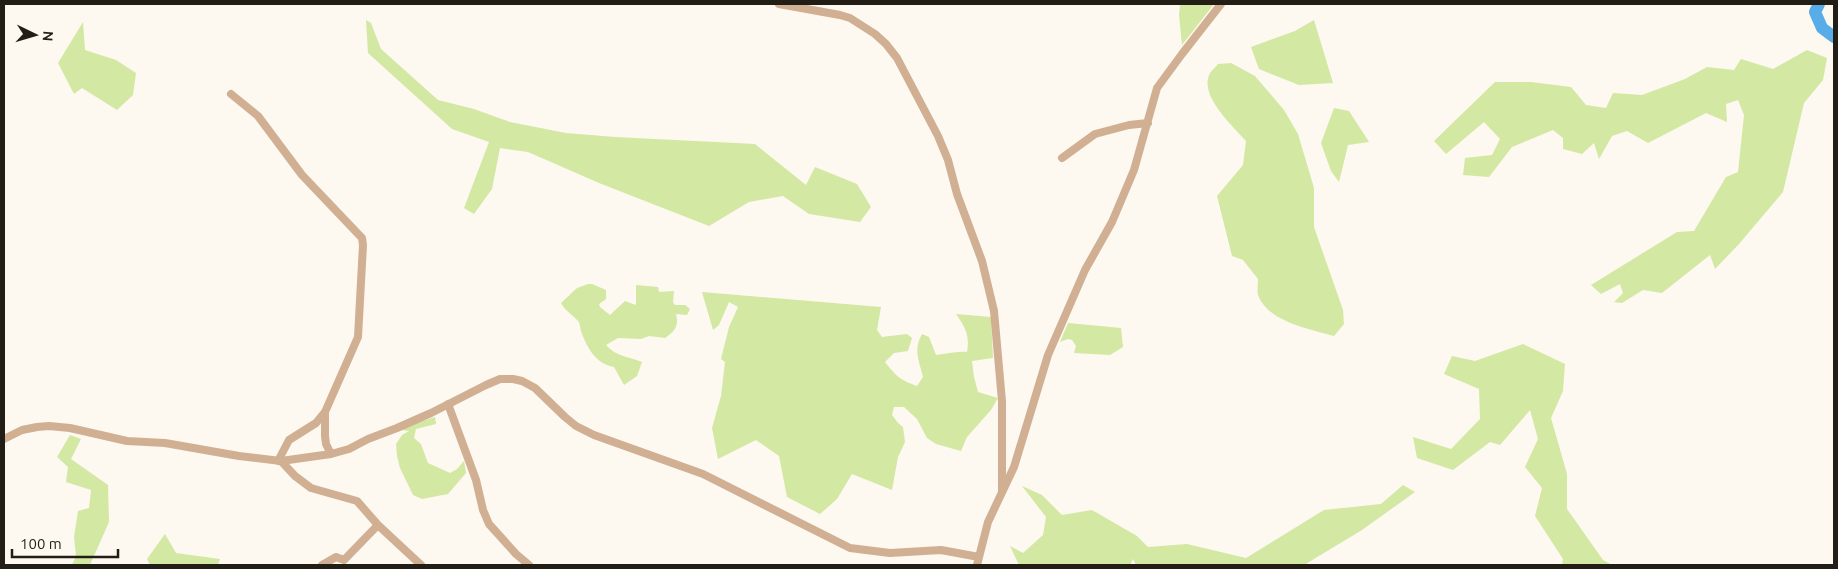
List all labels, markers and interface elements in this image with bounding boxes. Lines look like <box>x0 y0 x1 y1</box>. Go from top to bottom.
north arrow <box>10 10 60 60</box>
text: N <box>40 30 56 42</box>
scale bar <box>12 526 119 558</box>
text: 100 m <box>20 535 62 552</box>

